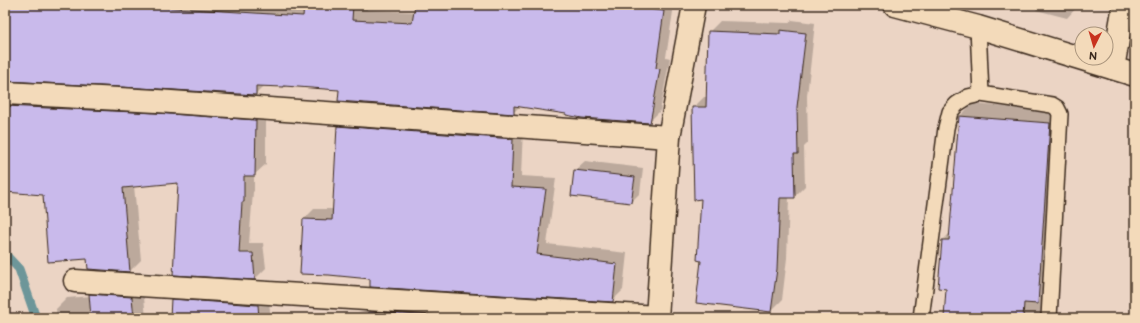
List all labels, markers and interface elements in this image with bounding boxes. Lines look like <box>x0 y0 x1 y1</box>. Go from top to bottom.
north arrow <box>1074 26 1114 66</box>
text: N <box>1088 49 1098 62</box>

